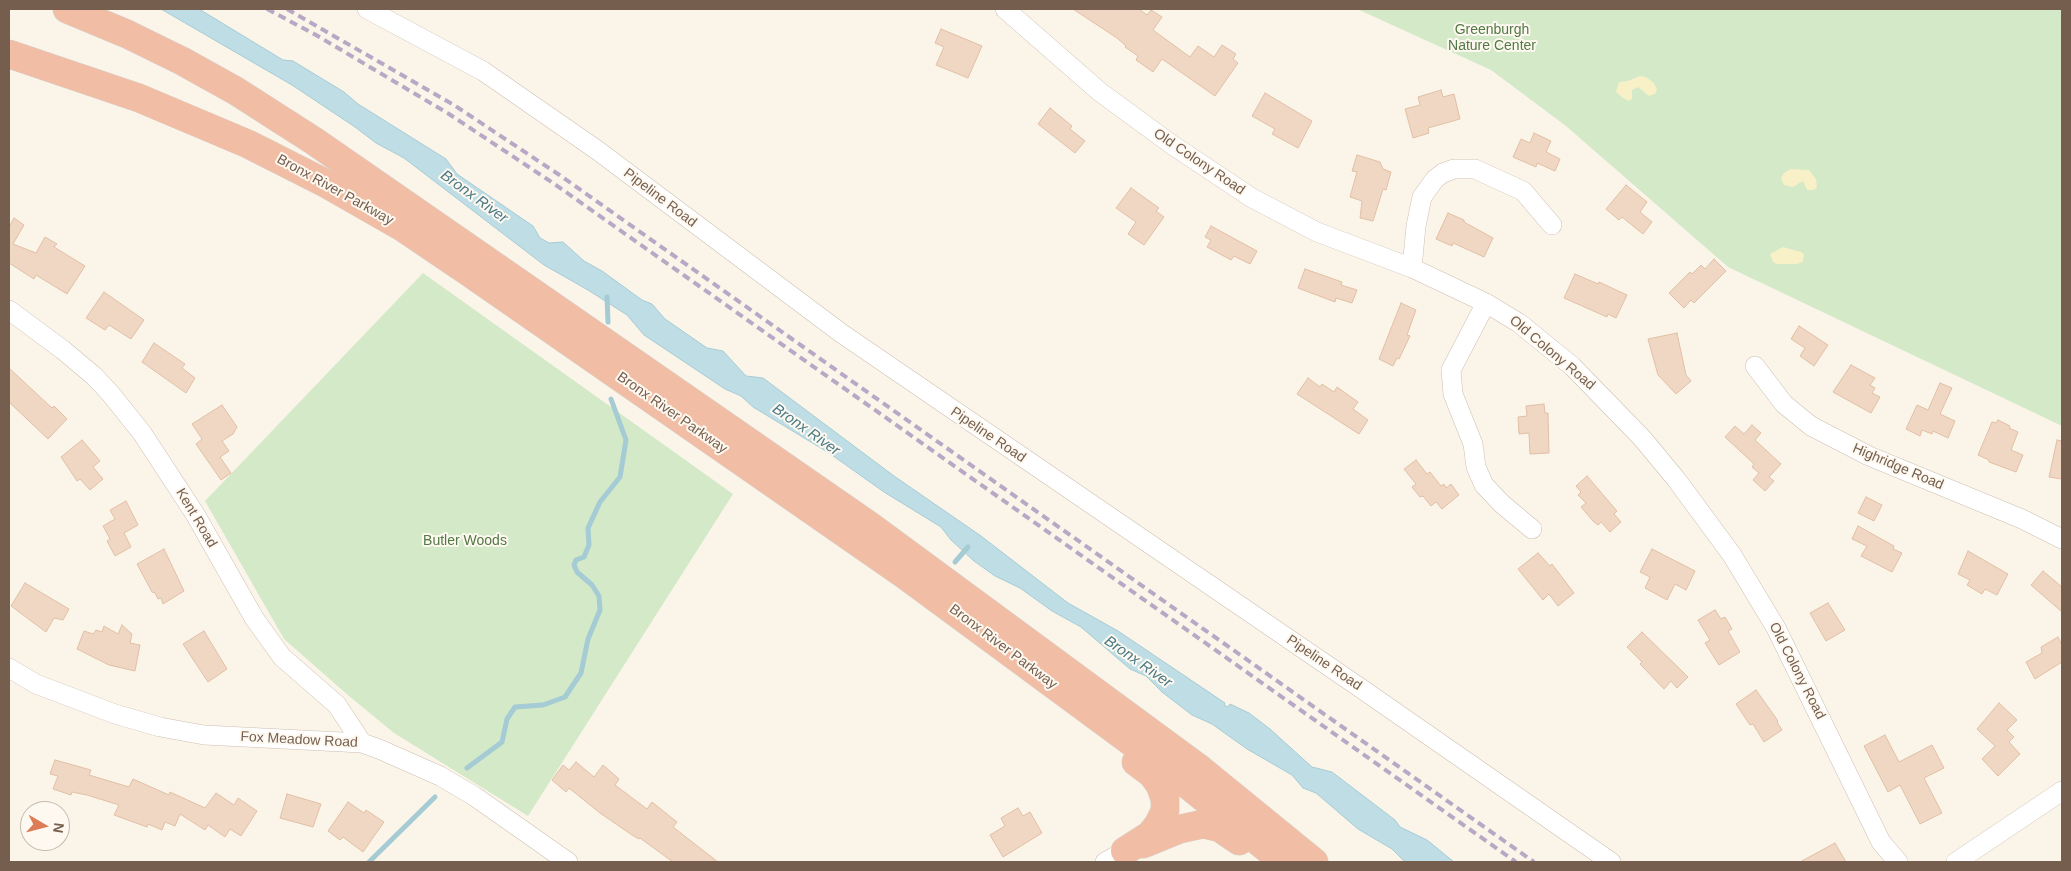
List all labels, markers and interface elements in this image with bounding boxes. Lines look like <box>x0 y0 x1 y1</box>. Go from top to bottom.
park label: Greenburgh Nature Center <box>1448 22 1536 54</box>
street label: Old Colony Road <box>1150 125 1248 199</box>
street label: Bronx River Parkway <box>274 151 396 229</box>
street label: Pipeline Road <box>620 165 700 231</box>
water label: Bronx River <box>437 167 511 227</box>
street label: Old Colony Road <box>1506 312 1598 394</box>
street label: Bronx River Parkway <box>614 369 730 457</box>
water label: Bronx River <box>769 400 843 460</box>
street label: Pipeline Road <box>947 404 1029 466</box>
street label: Highridge Road <box>1850 440 1946 494</box>
street label: Kent Road <box>172 485 220 551</box>
park label: Butler Woods <box>423 533 507 549</box>
street label: Bronx River Parkway <box>946 601 1060 693</box>
street label: Old Colony Road <box>1765 620 1829 722</box>
water label: Bronx River <box>1101 632 1175 692</box>
street label: Pipeline Road <box>1283 632 1365 694</box>
street label: Fox Meadow Road <box>240 729 358 751</box>
north arrow <box>20 801 70 851</box>
text: N <box>50 822 67 834</box>

